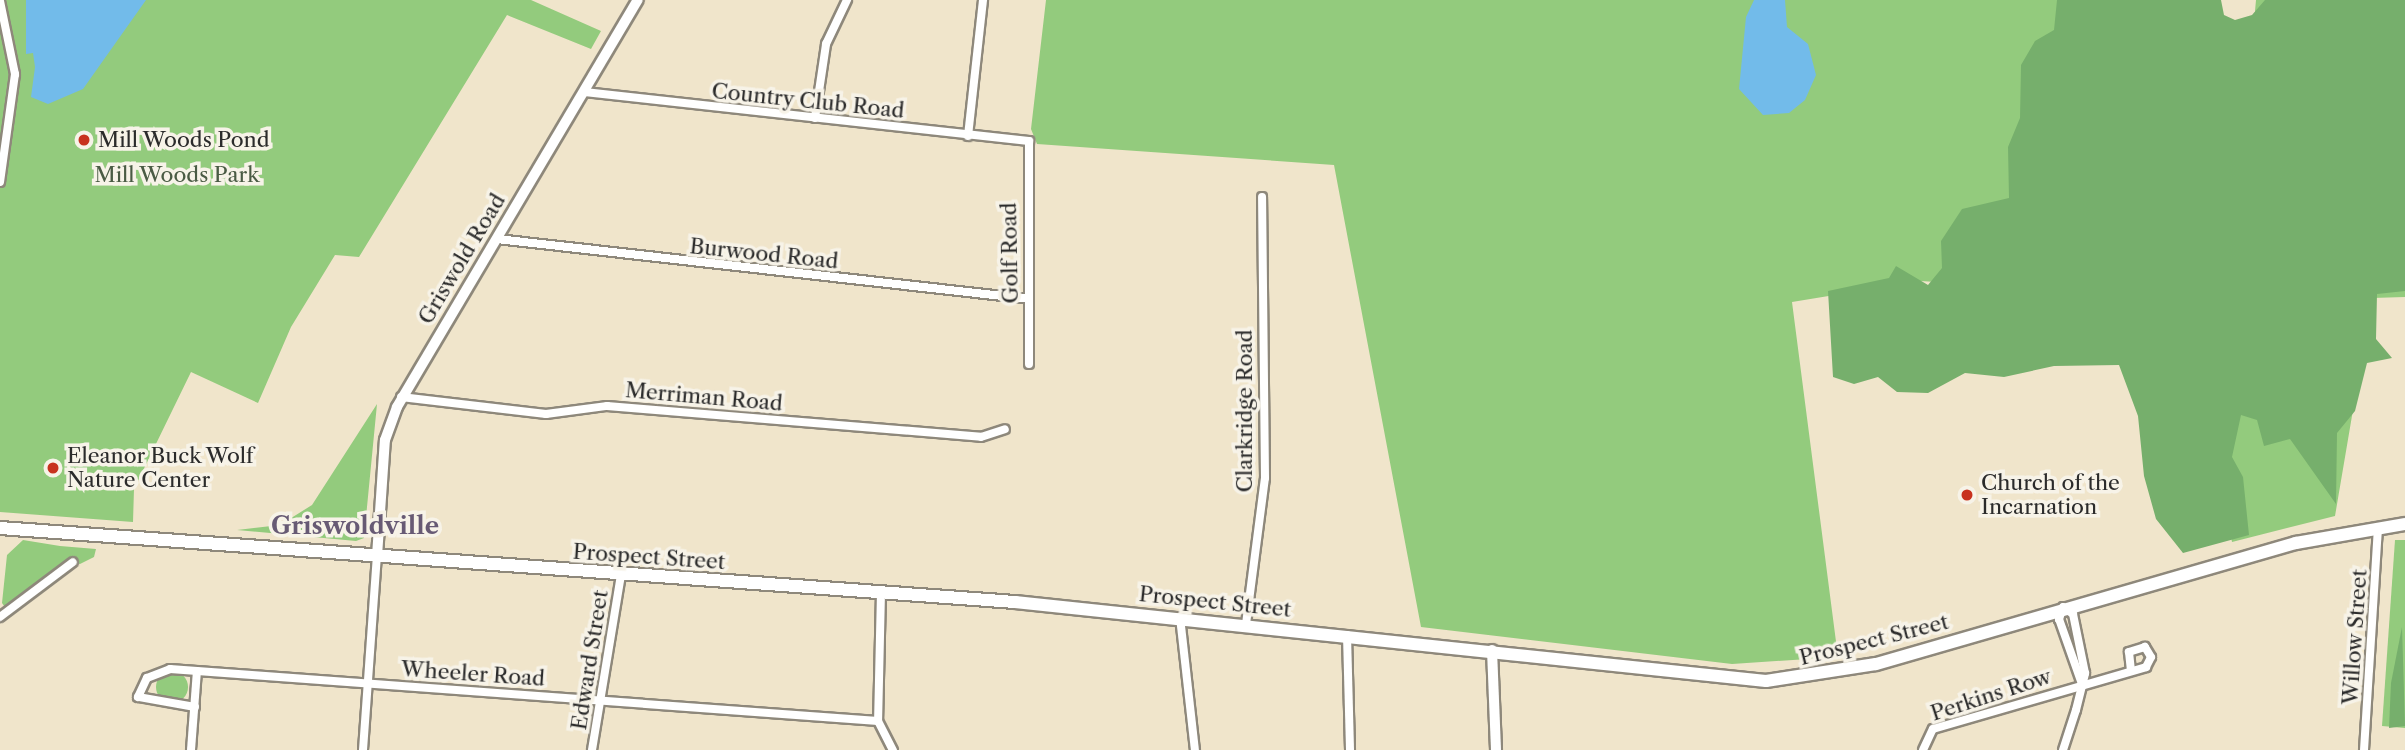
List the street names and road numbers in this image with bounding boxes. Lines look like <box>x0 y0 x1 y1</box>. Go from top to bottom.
street label: Country Club Road <box>710 78 906 124</box>
street label: Griswold Road <box>413 189 511 329</box>
street label: Golf Road <box>997 202 1023 304</box>
street label: Burwood Road <box>688 234 840 274</box>
street label: Clarkridge Road <box>1232 330 1258 492</box>
street label: Merriman Road <box>624 378 784 416</box>
street label: Prospect Street <box>572 539 726 575</box>
street label: Willow Street <box>2338 568 2372 706</box>
street label: Prospect Street <box>1138 581 1292 623</box>
street label: Edward Street <box>566 588 614 732</box>
street label: Prospect Street <box>1797 609 1951 671</box>
street label: Wheeler Road <box>400 656 546 692</box>
street label: Perkins Row <box>1928 664 2054 726</box>

